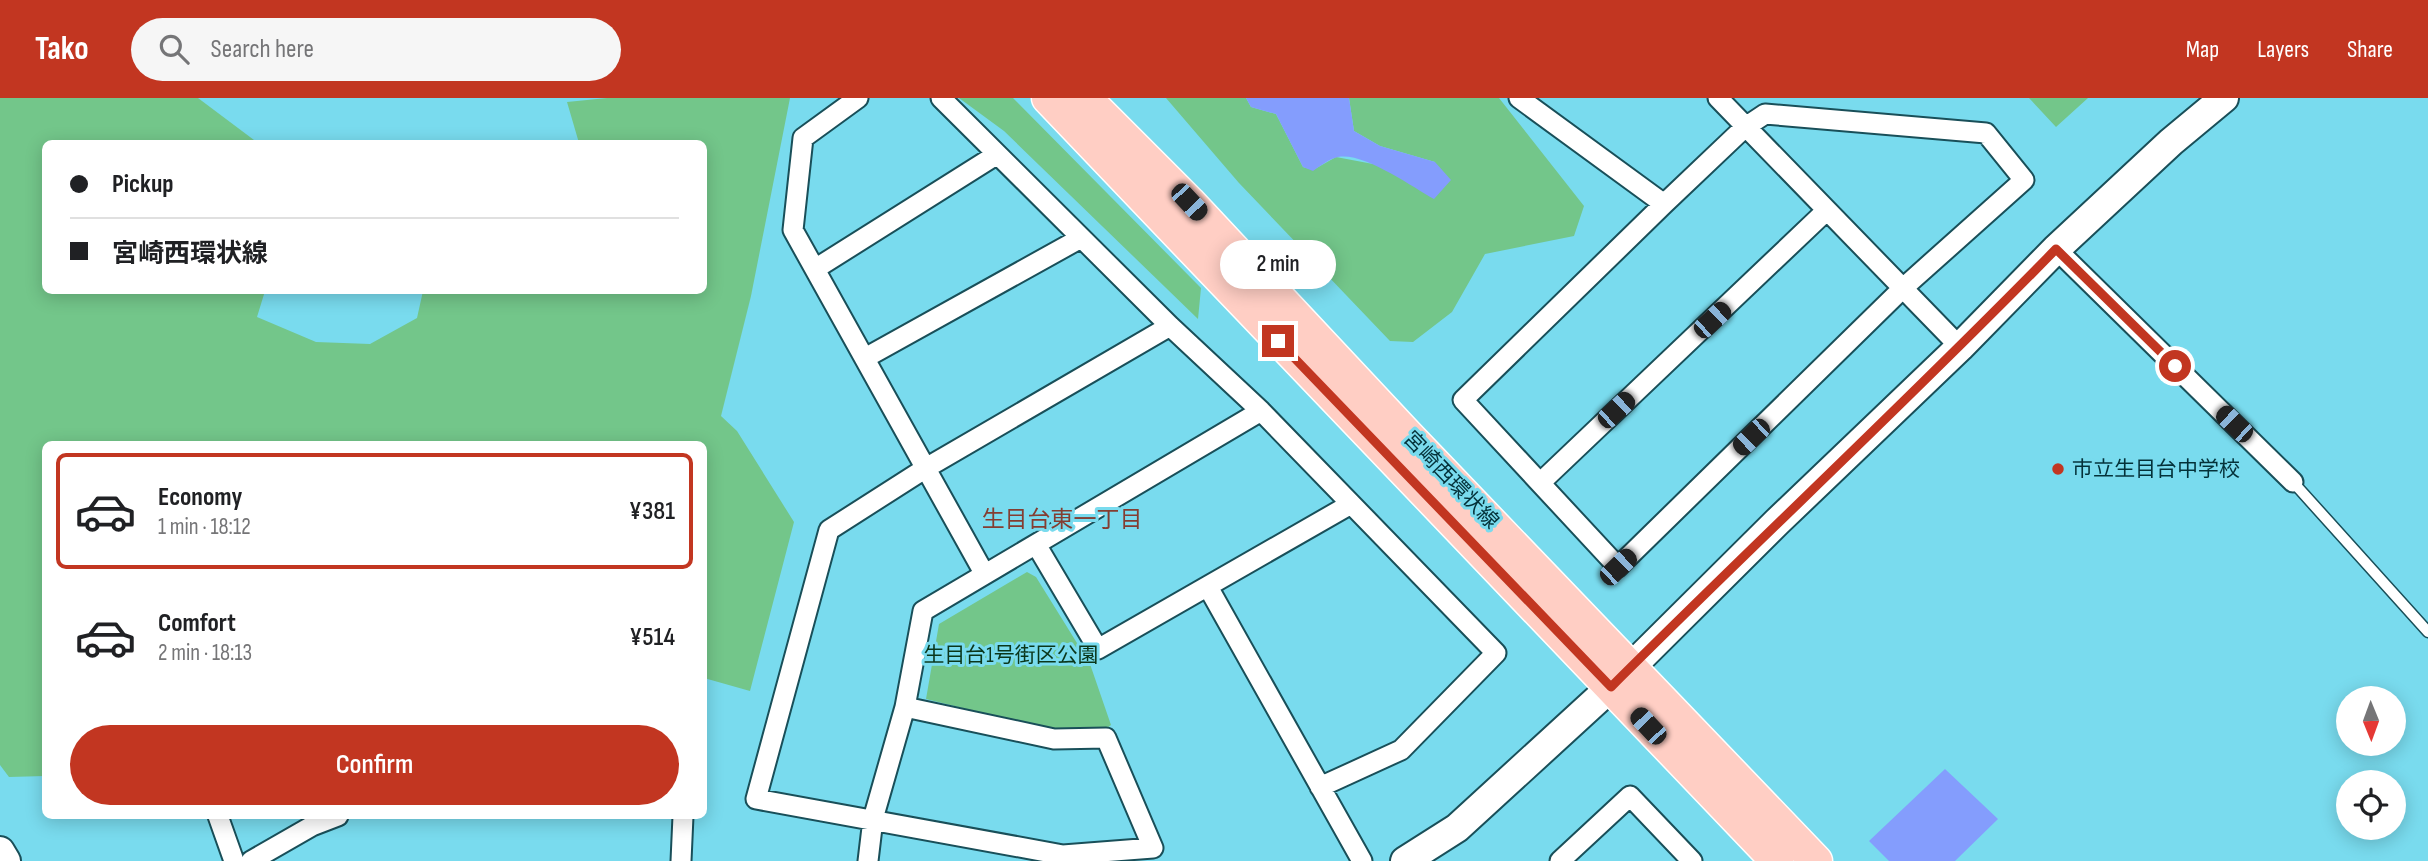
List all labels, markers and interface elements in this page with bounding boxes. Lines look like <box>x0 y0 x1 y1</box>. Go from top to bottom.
search box <box>131 18 621 81</box>
text: Tako <box>35 29 89 69</box>
icon: search <box>155 30 193 68</box>
text: Search here <box>211 34 314 65</box>
text: Map <box>2186 35 2219 64</box>
text: Layers <box>2257 35 2309 64</box>
text: Share <box>2347 35 2393 64</box>
text: Pickup <box>112 169 174 200</box>
car <box>1167 179 1212 225</box>
text: 宮崎西環状線 <box>112 239 268 270</box>
callout: 2 min <box>1220 240 1336 288</box>
text: 2 min <box>1256 250 1300 278</box>
car <box>1690 298 1735 342</box>
route end <box>1262 325 1294 357</box>
route start <box>2159 350 2191 382</box>
car <box>1594 388 1639 432</box>
car <box>2212 402 2257 446</box>
car <box>1729 415 1774 459</box>
street label: 宮崎西環状線 <box>1398 426 1504 534</box>
place label: 市立生目台中学校 <box>2072 457 2240 482</box>
marker: 市立生目台中学校 <box>2050 461 2066 477</box>
icon: car <box>74 480 137 543</box>
text: Economy <box>158 482 242 513</box>
text: ¥381 <box>629 496 675 527</box>
district label: 生目台東一丁目 <box>982 506 1143 534</box>
text: 1 min · 18:12 <box>158 513 251 541</box>
car <box>1596 545 1641 589</box>
icon: car <box>74 606 137 669</box>
text: Comfort <box>158 608 236 639</box>
text: ¥514 <box>629 622 675 653</box>
text: 2 min · 18:13 <box>158 639 252 667</box>
park label: 生目台1号街区公園 <box>923 643 1099 668</box>
north arrow <box>2336 686 2406 756</box>
map controls <box>2336 686 2406 840</box>
car <box>1626 703 1671 749</box>
button: Confirm <box>70 725 679 805</box>
button: locate <box>2336 770 2406 840</box>

